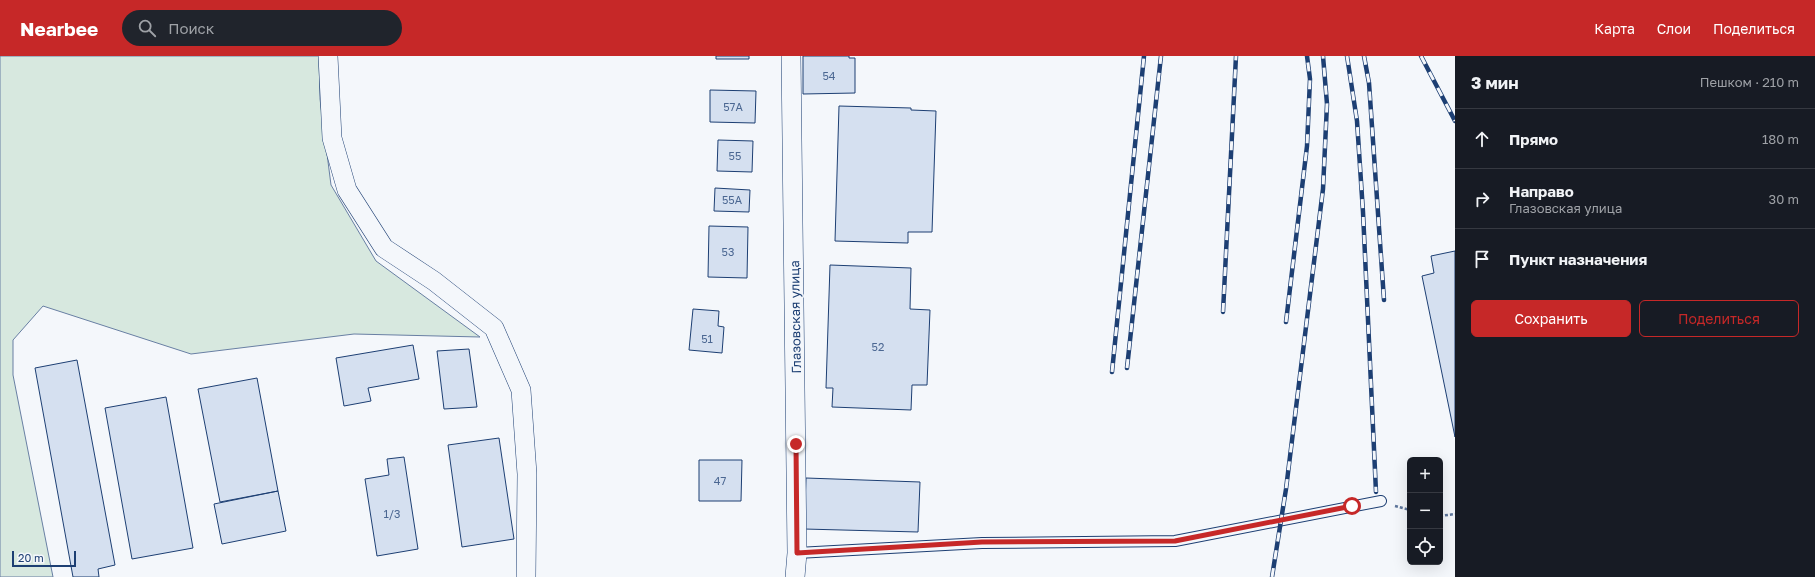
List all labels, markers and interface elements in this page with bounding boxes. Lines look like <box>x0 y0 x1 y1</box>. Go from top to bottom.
search box <box>122 10 402 46</box>
text: Nearbee <box>20 17 98 40</box>
icon: search <box>136 17 158 39</box>
text: Поиск <box>168 19 214 37</box>
text: Карта <box>1594 20 1635 37</box>
text: Слои <box>1657 20 1691 37</box>
text: Поделиться <box>1713 20 1795 37</box>
house number: 54 <box>822 69 836 82</box>
text: 3 мин <box>1471 72 1519 93</box>
text: Пешком · 210 m <box>1700 74 1799 90</box>
house number: 57А <box>723 100 743 113</box>
icon: ahead <box>1471 128 1493 150</box>
text: Прямо <box>1509 130 1558 148</box>
text: 180 m <box>1762 131 1799 147</box>
house number: 55 <box>729 149 741 162</box>
text: Направо <box>1509 182 1574 200</box>
icon: right <box>1471 188 1493 210</box>
text: 30 m <box>1769 191 1799 207</box>
house number: 55А <box>722 193 743 206</box>
text: Глазовская улица <box>1509 200 1622 216</box>
house number: 53 <box>722 245 734 258</box>
icon: arrive <box>1471 248 1493 270</box>
text: Пункт назначения <box>1509 250 1647 268</box>
street label: Глазовская улица <box>786 260 804 374</box>
button: Сохранить <box>1471 300 1631 337</box>
button: Поделиться <box>1639 300 1799 337</box>
house number: 51 <box>701 332 713 345</box>
house number: 52 <box>872 340 884 353</box>
route end <box>787 435 805 453</box>
map controls <box>1407 457 1443 565</box>
button: + <box>1407 457 1443 493</box>
house number: 47 <box>714 474 726 487</box>
button: − <box>1407 493 1443 529</box>
route start <box>1343 497 1361 515</box>
house number: 1/3 <box>383 507 401 520</box>
button: locate <box>1407 529 1443 565</box>
scale bar <box>12 549 76 568</box>
text: 20 m <box>18 551 44 564</box>

